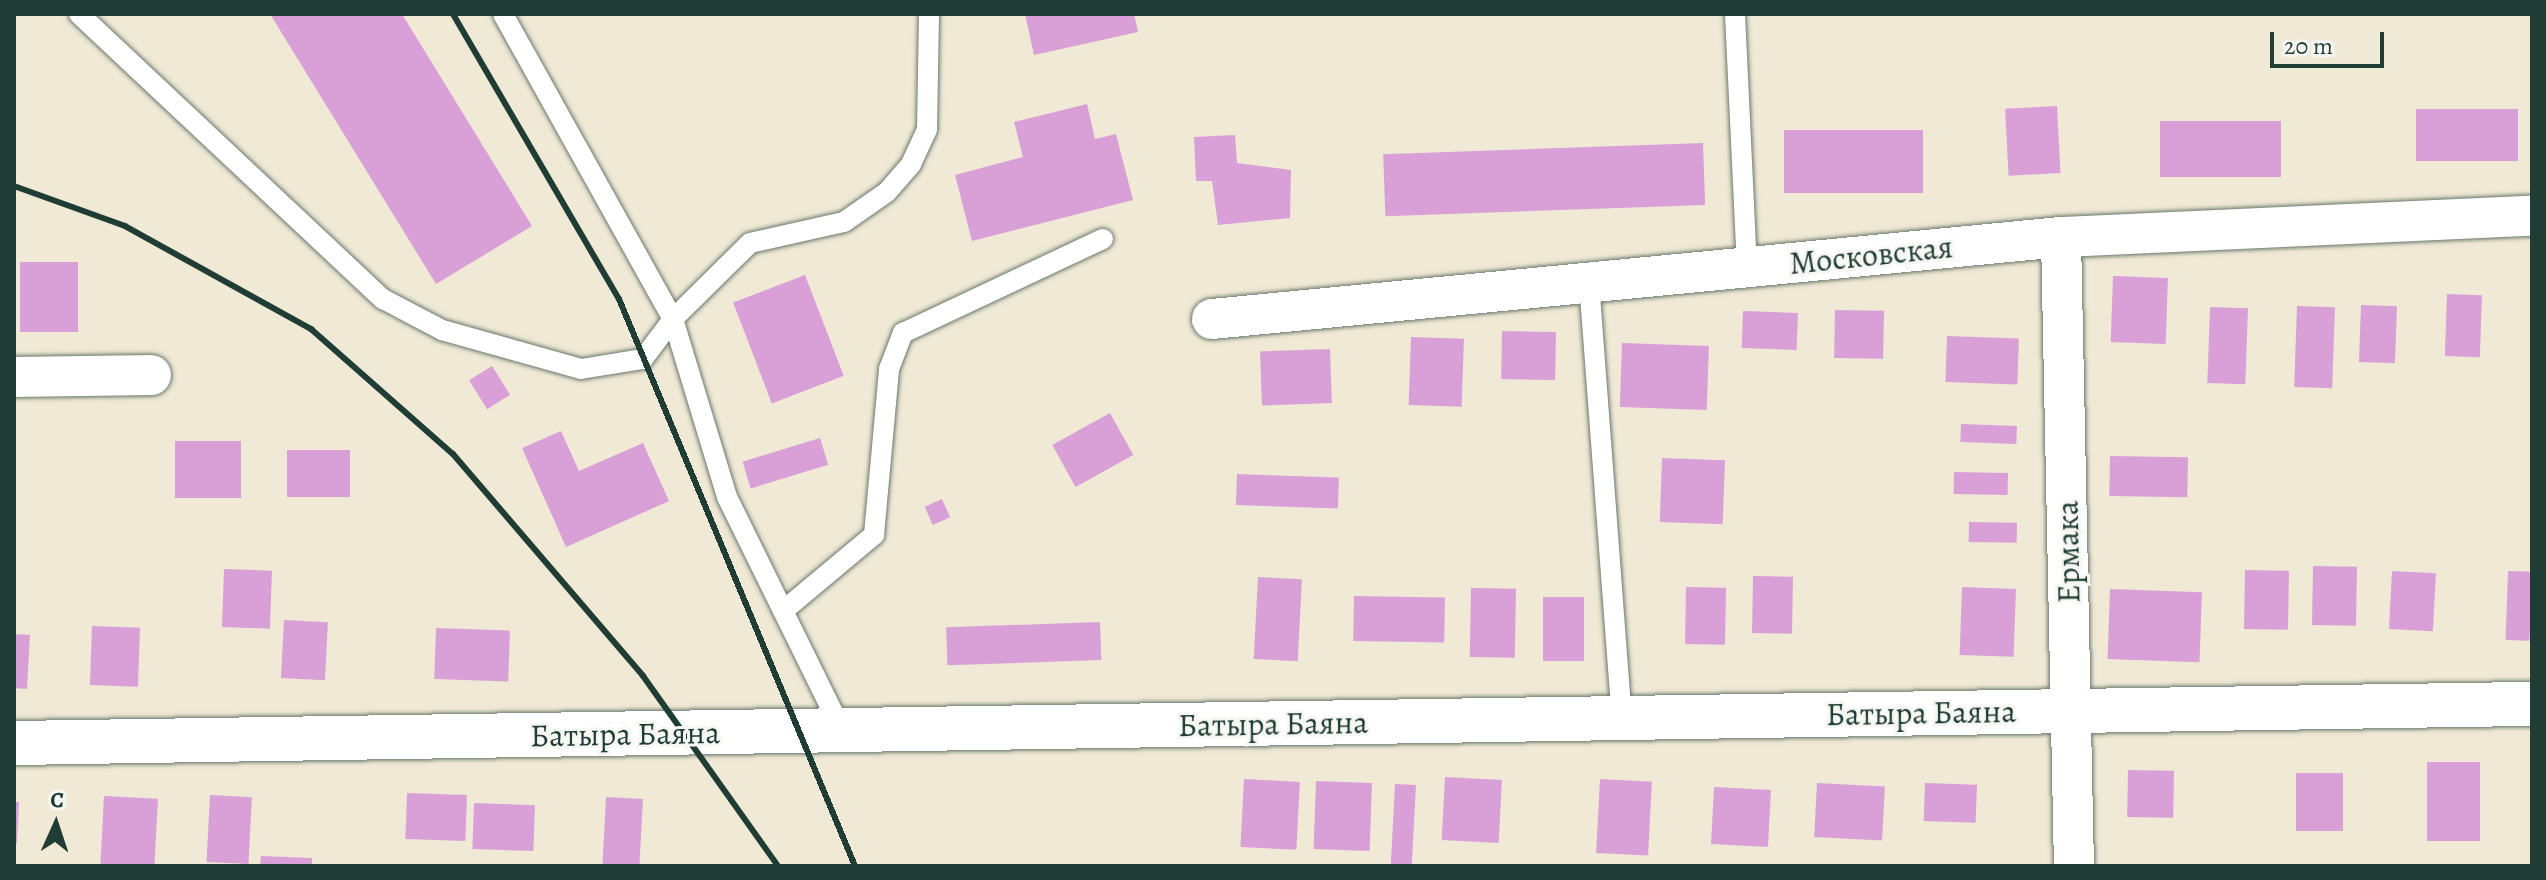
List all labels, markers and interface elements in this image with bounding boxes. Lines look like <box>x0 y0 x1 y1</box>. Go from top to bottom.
scale bar <box>2274 16 2388 66</box>
text: 20 m <box>2284 30 2333 62</box>
street label: Московская <box>1787 227 1955 283</box>
street label: Ермака <box>2048 500 2088 604</box>
street label: Батыра Баяна <box>1826 692 2016 734</box>
street label: Батыра Баяна <box>1178 703 1368 745</box>
street label: Батыра Баяна <box>530 713 720 755</box>
north arrow <box>16 784 96 864</box>
text: С <box>50 785 65 815</box>

